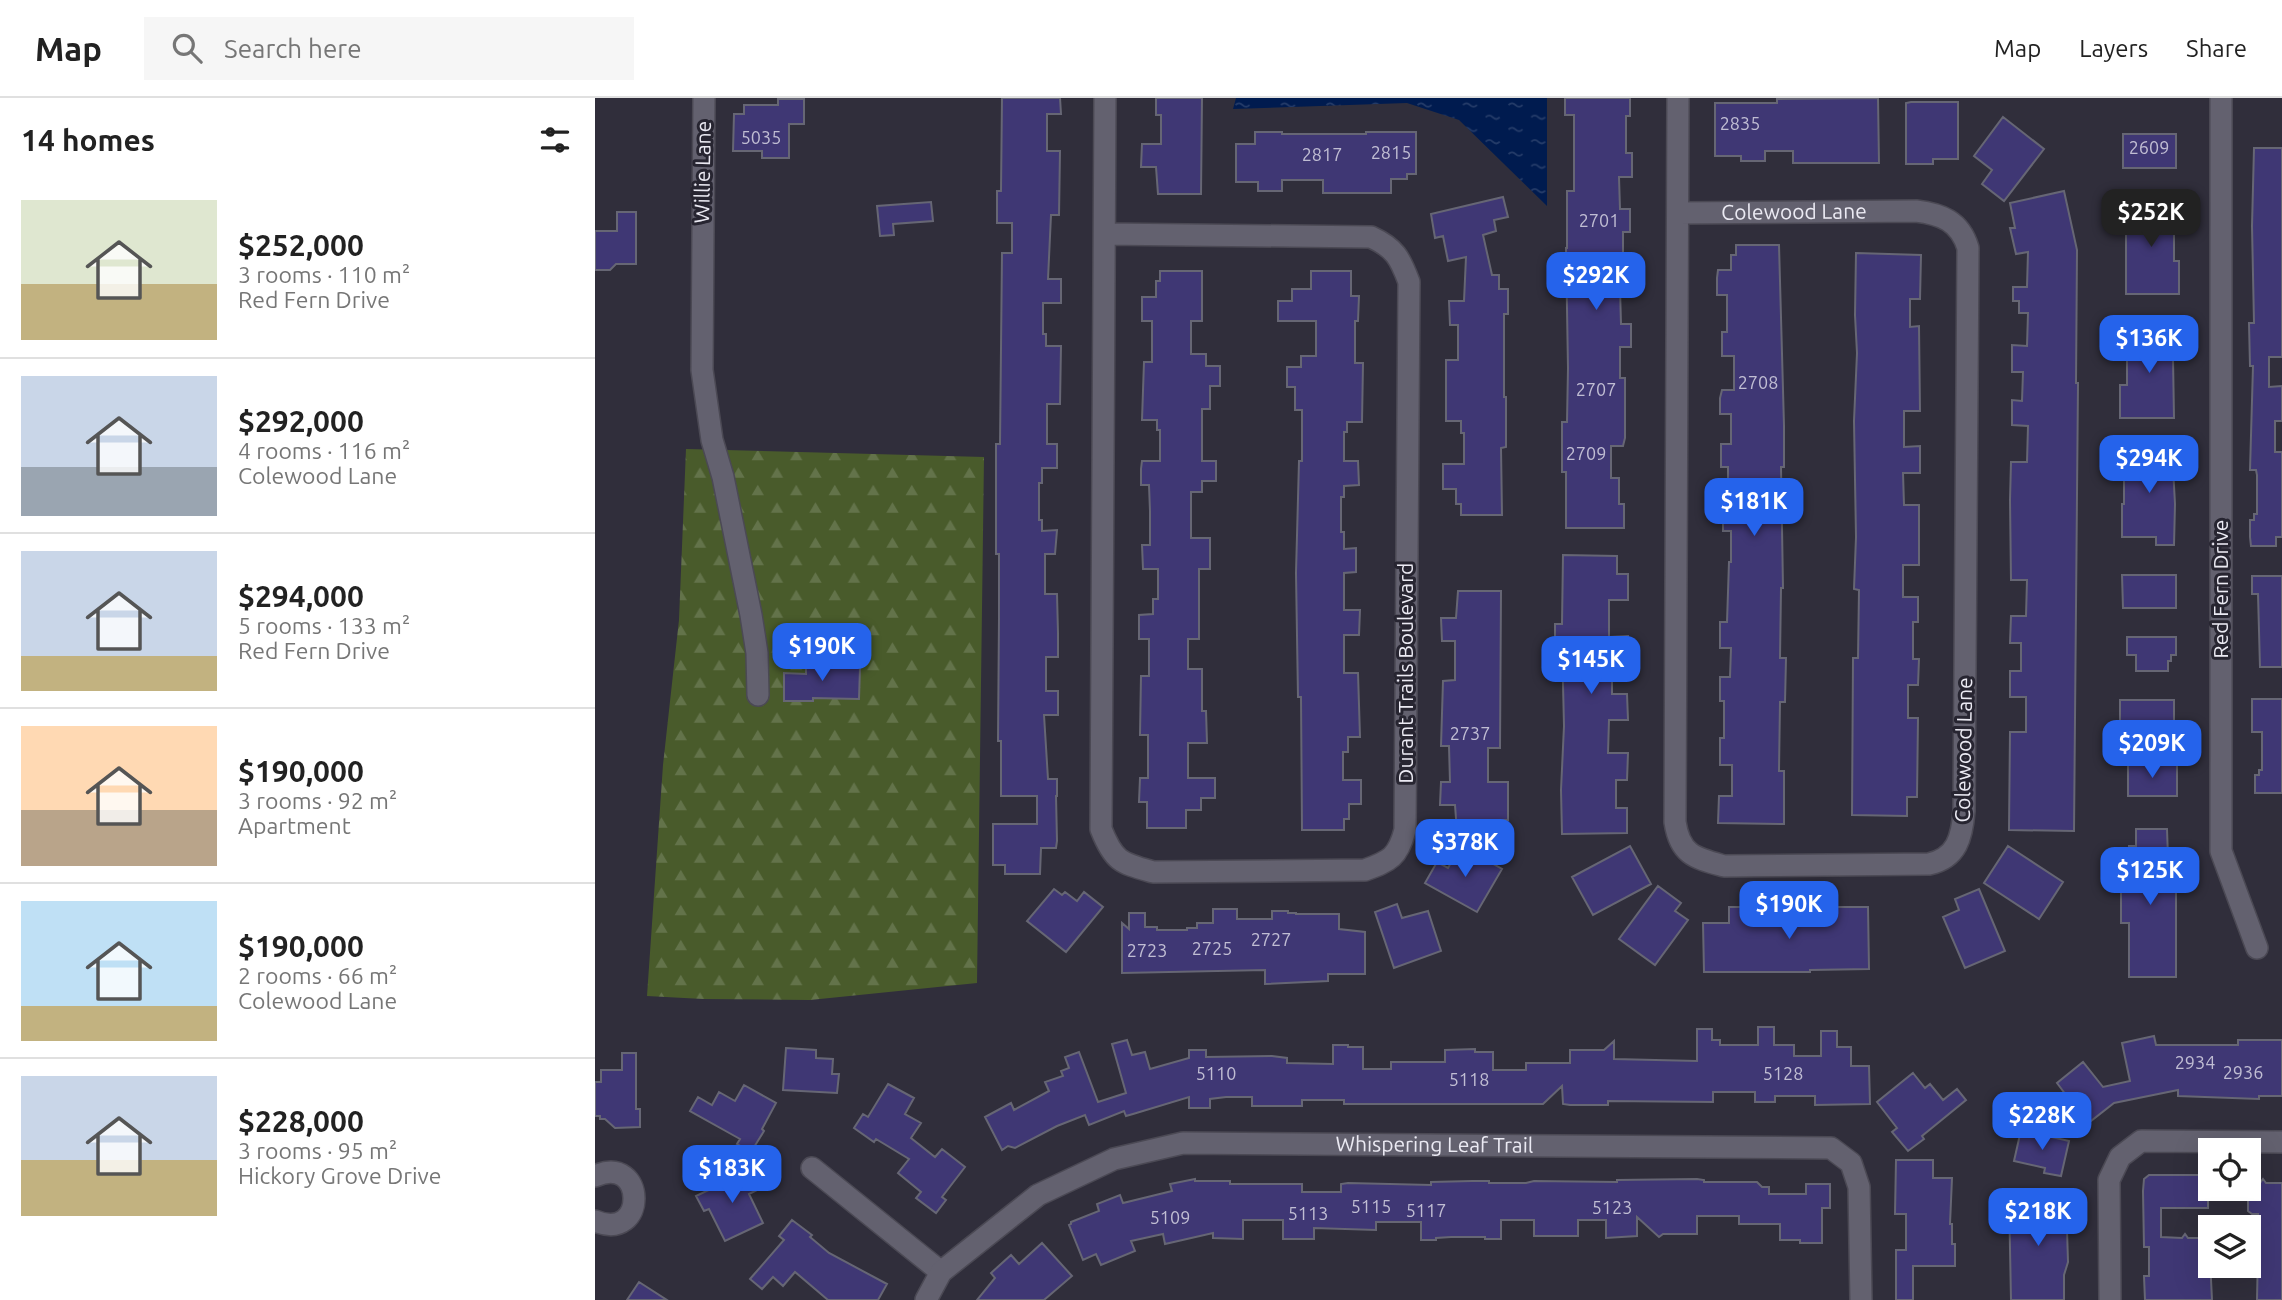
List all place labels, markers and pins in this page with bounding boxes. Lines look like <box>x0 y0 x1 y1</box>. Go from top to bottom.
pin: $252K <box>2102 190 2200 249</box>
pin: $292K <box>1547 252 1645 312</box>
pin: $136K <box>2100 316 2198 375</box>
pin: $294K <box>2100 436 2198 495</box>
pin: $181K <box>1705 478 1803 538</box>
pin: $190K <box>773 624 871 683</box>
pin: $145K <box>1542 636 1640 696</box>
pin: $209K <box>2103 720 2201 780</box>
pin: $378K <box>1416 820 1514 879</box>
pin: $125K <box>2101 848 2199 907</box>
pin: $190K <box>1740 882 1838 941</box>
pin: $228K <box>1993 1093 2091 1152</box>
pin: $183K <box>683 1146 781 1205</box>
pin: $218K <box>1989 1188 2087 1248</box>

